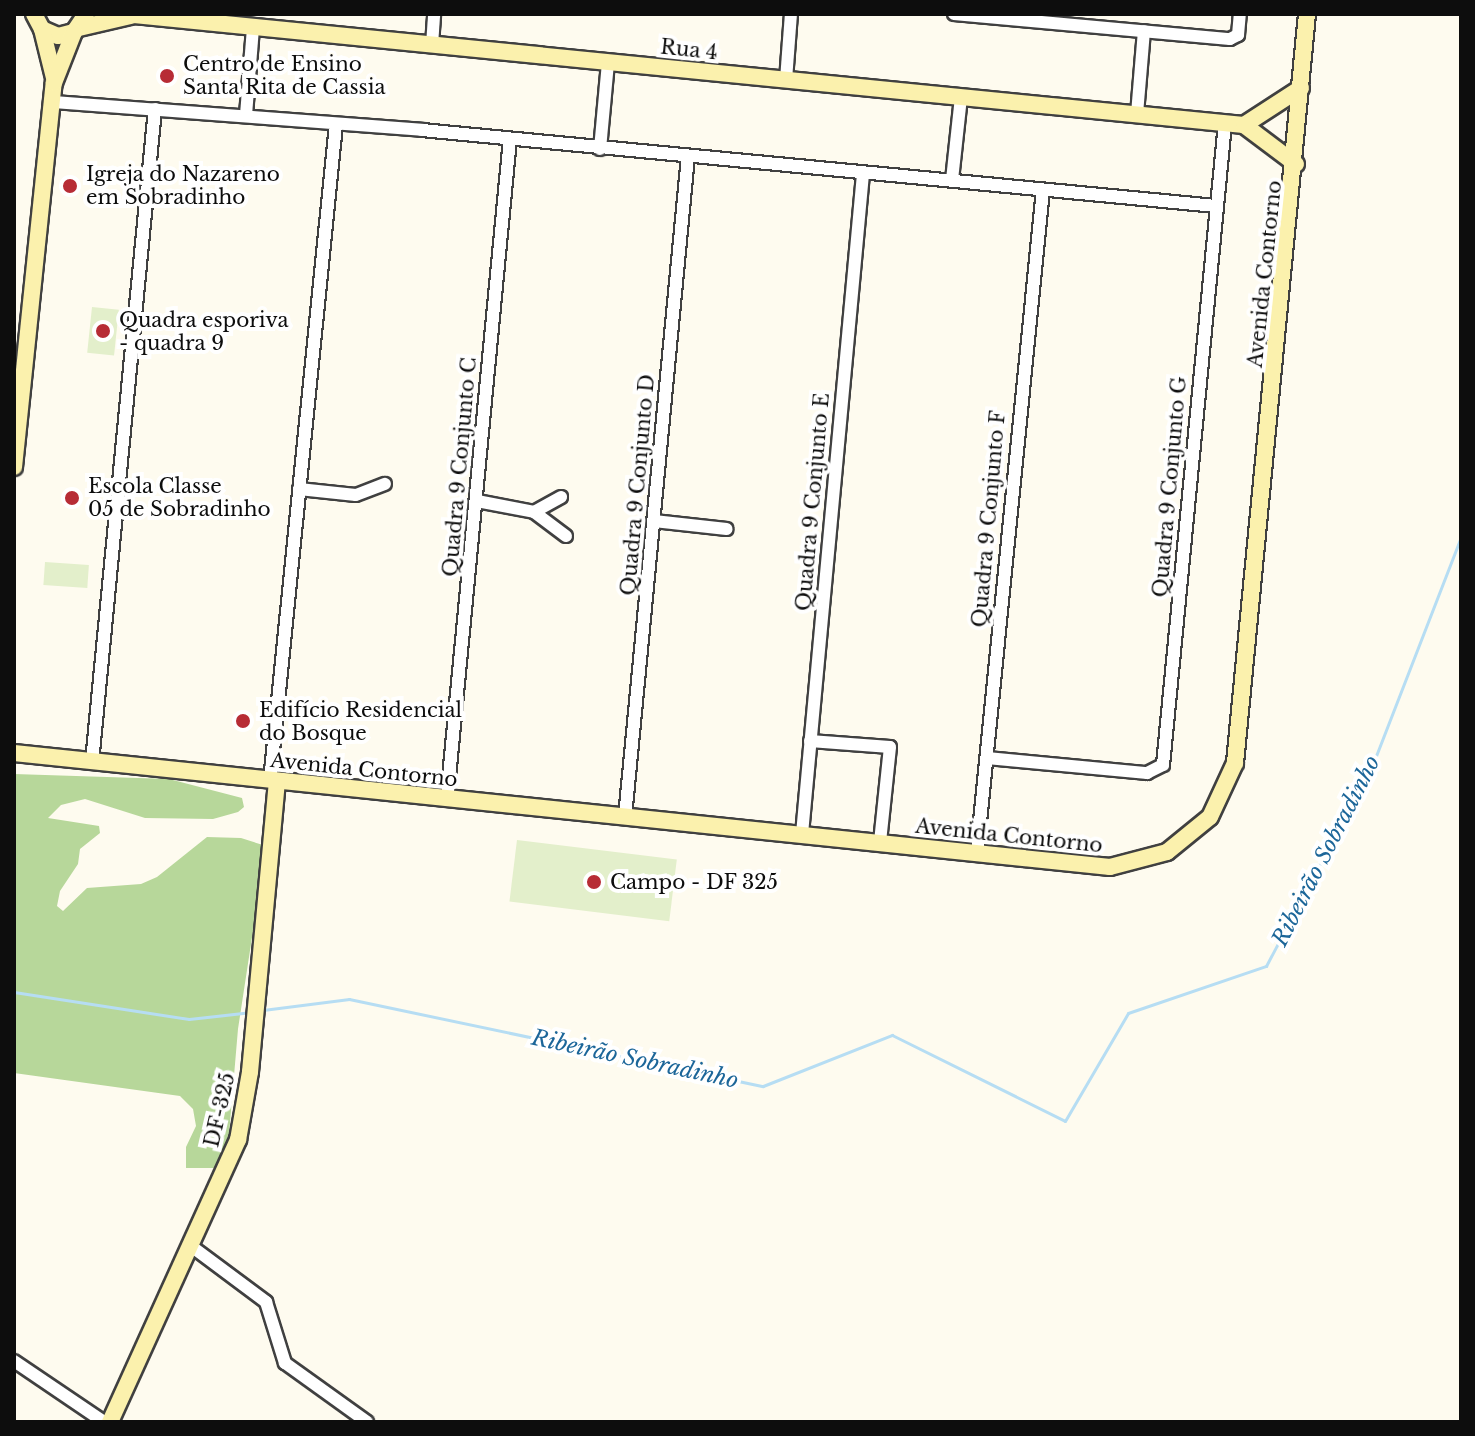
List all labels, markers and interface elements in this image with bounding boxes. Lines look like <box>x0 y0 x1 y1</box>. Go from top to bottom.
street label: Rua 4 <box>659 35 719 65</box>
place label: Centro de Ensino Santa Rita de Cassia <box>183 52 386 99</box>
marker: Centro de Ensino Santa Rita de Cassia <box>158 67 176 85</box>
place label: Igreja do Nazareno em Sobradinho <box>86 162 280 209</box>
marker: Igreja do Nazareno em Sobradinho <box>61 177 79 195</box>
street label: Avenida Contorno <box>1243 179 1287 369</box>
place label: Quadra esporiva - quadra 9 <box>119 308 289 355</box>
marker: Quadra esporiva - quadra 9 <box>94 322 112 340</box>
street label: Quadra 9 Conjunto C <box>438 356 482 578</box>
street label: Quadra 9 Conjunto D <box>616 373 660 597</box>
street label: Quadra 9 Conjunto G <box>1148 375 1192 599</box>
street label: Quadra 9 Conjunto E <box>792 392 834 612</box>
street label: Quadra 9 Conjunto F <box>968 409 1010 629</box>
place label: Escola Classe 05 de Sobradinho <box>88 474 271 521</box>
marker: Escola Classe 05 de Sobradinho <box>63 489 81 507</box>
place label: Edifício Residencial do Bosque <box>259 698 462 745</box>
marker: Edifício Residencial do Bosque <box>234 712 252 730</box>
street label: Avenida Contorno <box>269 748 459 792</box>
water label: Ribeirão Sobradinho <box>1266 751 1386 951</box>
street label: Avenida Contorno <box>914 814 1104 858</box>
place label: Campo - DF 325 <box>610 870 779 894</box>
marker: Campo - DF 325 <box>585 873 603 891</box>
water label: Ribeirão Sobradinho <box>529 1024 741 1094</box>
street label: DF-325 <box>200 1070 240 1150</box>

